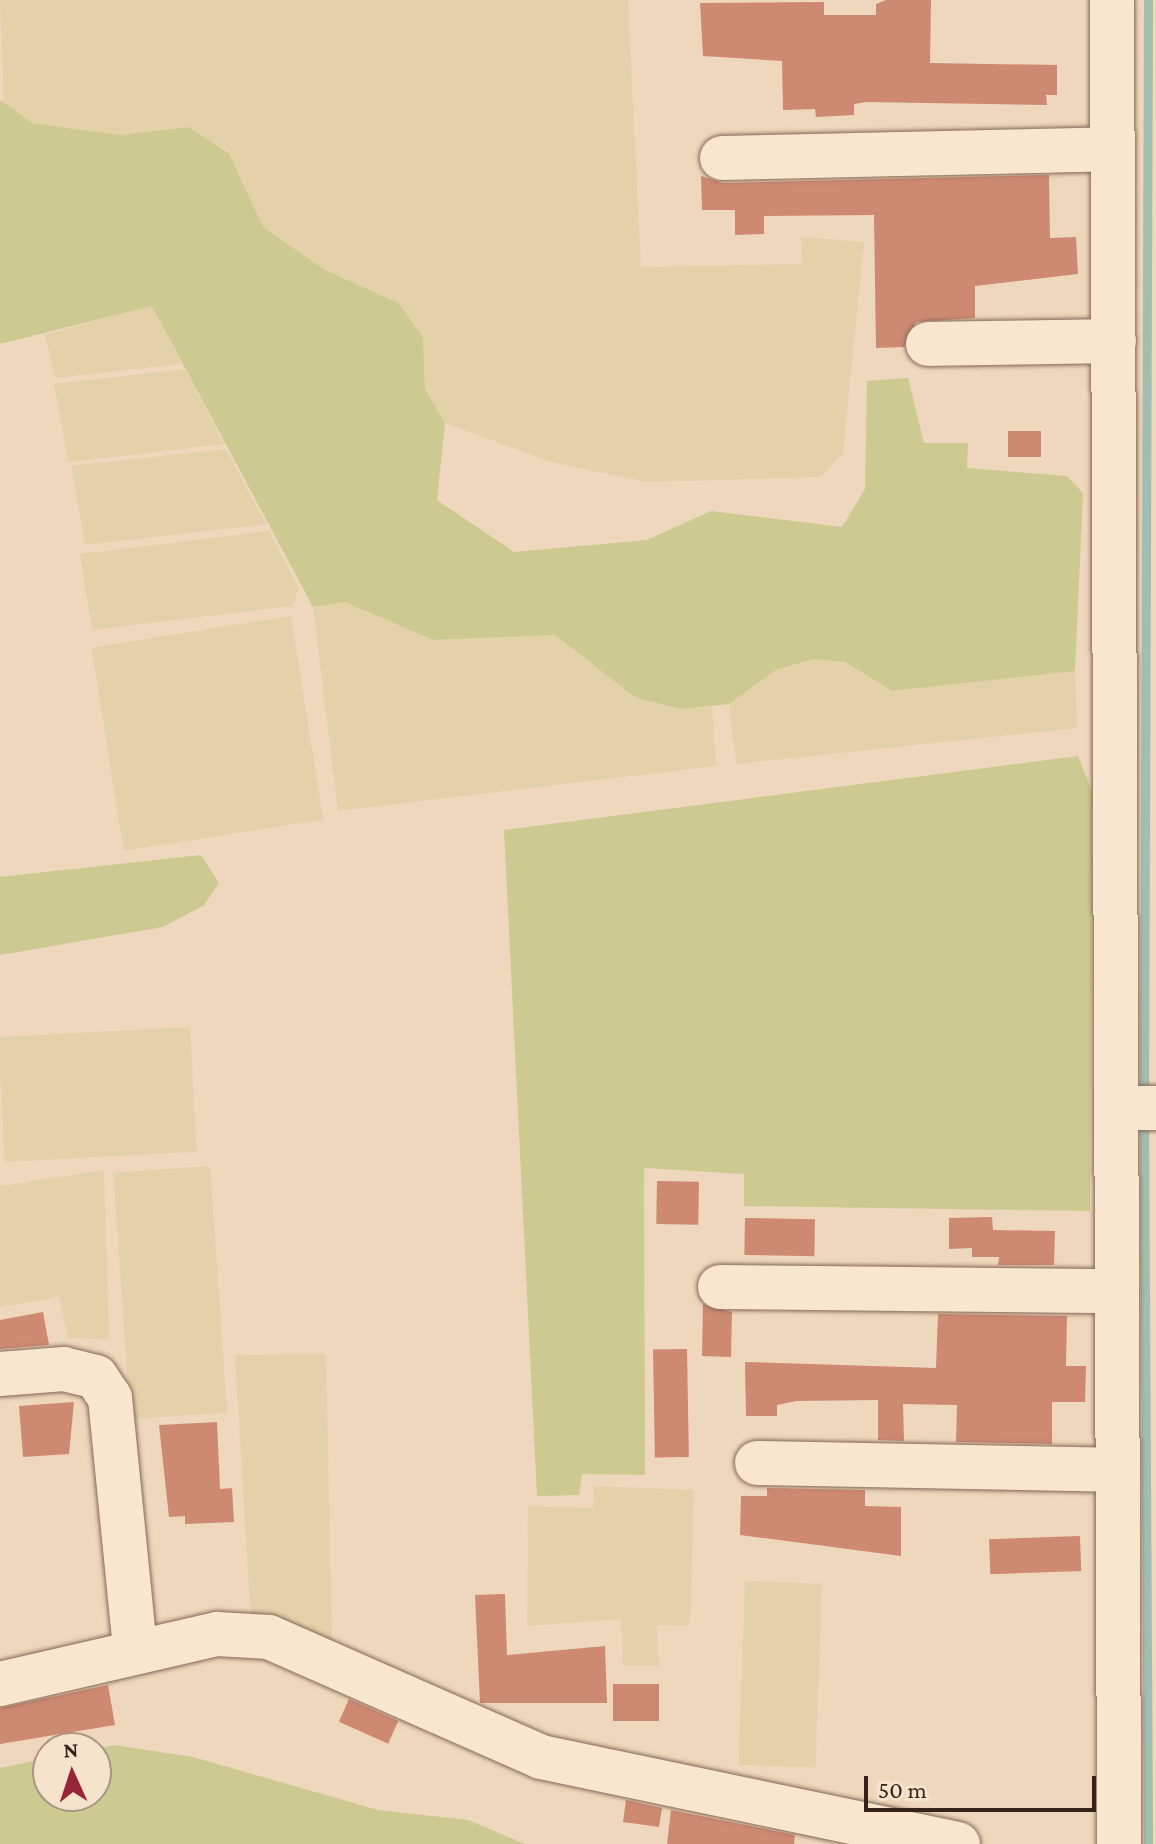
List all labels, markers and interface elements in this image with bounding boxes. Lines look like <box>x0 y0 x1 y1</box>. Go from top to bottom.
north arrow <box>32 1732 112 1812</box>
text: N <box>63 1737 79 1762</box>
scale bar <box>868 1760 1100 1810</box>
text: 50 m <box>878 1776 927 1803</box>

